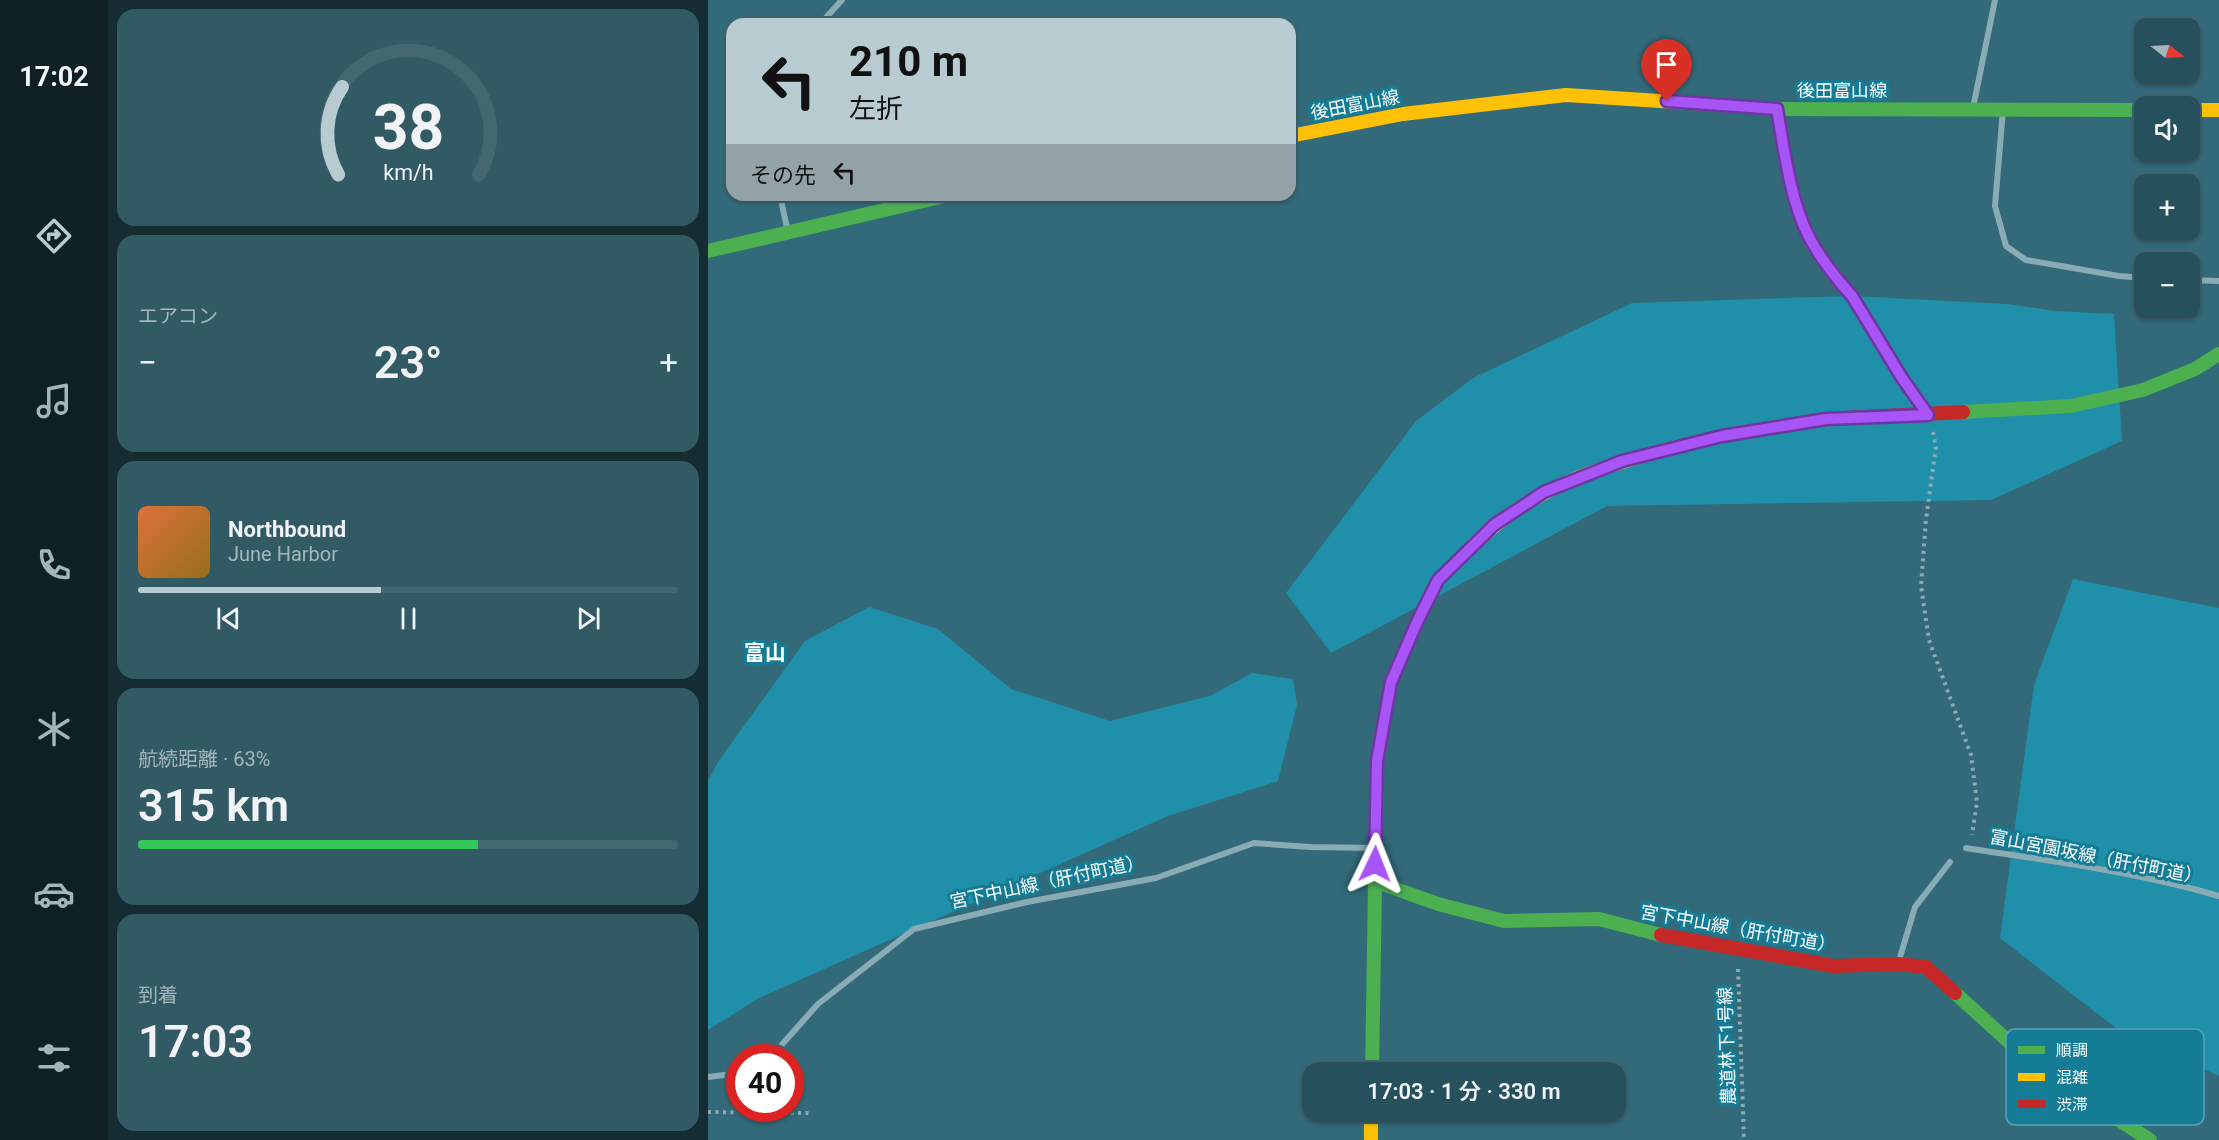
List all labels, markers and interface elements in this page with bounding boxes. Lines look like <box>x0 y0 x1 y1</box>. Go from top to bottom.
north arrow <box>2134 18 2200 84</box>
map controls <box>2134 18 2200 318</box>
text: 210 m <box>849 37 968 86</box>
pin <box>1641 39 1692 101</box>
icon: left <box>750 42 828 120</box>
icon: arrive <box>1650 48 1683 81</box>
text: 17:02 <box>19 61 89 93</box>
street label: 後田富山線 <box>1797 80 1887 101</box>
street label: 後田富山線 <box>1309 86 1401 123</box>
text: 38 <box>372 91 444 164</box>
text: 左折 <box>849 93 903 125</box>
button: sound <box>2134 96 2200 162</box>
icon: left <box>828 156 861 189</box>
text: km/h <box>383 160 433 185</box>
text: その先 <box>750 163 816 188</box>
button: + <box>2134 174 2200 240</box>
icon: directions <box>33 215 75 257</box>
button: − <box>2134 252 2200 318</box>
text: エアコン <box>138 304 218 328</box>
text: 23° <box>374 336 442 389</box>
text: − <box>138 343 157 382</box>
text: + <box>659 343 678 382</box>
icon: music <box>33 380 75 422</box>
text: Northbound <box>228 517 346 542</box>
text: June Harbor <box>228 542 338 566</box>
icon: phone <box>33 544 75 586</box>
icon: previous <box>212 602 245 635</box>
icon: pause <box>392 602 425 635</box>
icon: next <box>572 602 605 635</box>
district label: 富山 <box>744 641 786 665</box>
icon: climate <box>33 708 75 750</box>
text: 航続距離 · 63% <box>138 747 270 771</box>
text: 315 km <box>138 779 289 832</box>
street label: 富山宮園坂線（肝付町道） <box>1988 826 2204 887</box>
position arrow <box>1343 832 1407 896</box>
street label: 宮下中山線（肝付町道） <box>948 851 1146 912</box>
icon: car <box>33 873 75 915</box>
street label: 宮下中山線（肝付町道） <box>1639 901 1837 956</box>
text: 到着 <box>138 983 178 1007</box>
street label: 農道林下1号線 <box>1714 987 1739 1105</box>
text: 17:03 <box>138 1015 253 1068</box>
legend <box>2006 1029 2204 1125</box>
icon: filters <box>33 1037 75 1079</box>
text: 順調 <box>2056 1041 2088 1060</box>
speed limit sign: 40 <box>726 1044 804 1122</box>
text: 混雑 <box>2056 1068 2088 1087</box>
text: 17:03 · 1 分 · 330 m <box>1367 1079 1561 1104</box>
text: 渋滞 <box>2056 1095 2088 1114</box>

